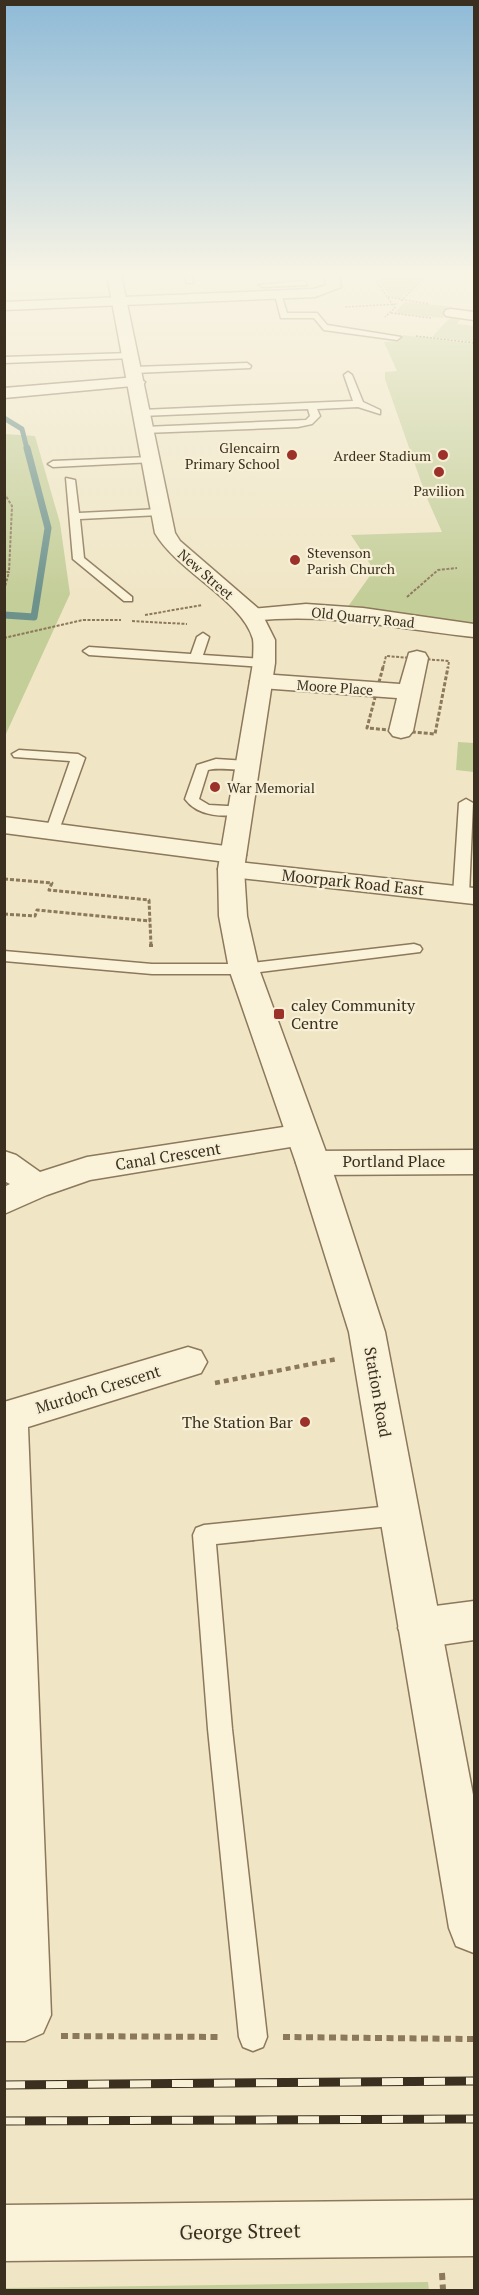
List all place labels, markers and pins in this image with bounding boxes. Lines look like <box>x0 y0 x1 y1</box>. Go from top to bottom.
place label: Glencairn Primary School <box>185 438 281 473</box>
place label: Ardeer Stadium <box>334 446 431 465</box>
marker: Glencairn Primary School <box>285 448 299 462</box>
marker: Ardeer Stadium <box>436 448 450 462</box>
marker: Pavilion <box>432 465 446 479</box>
place label: Pavilion <box>413 481 465 500</box>
place label: Stevenson Parish Church <box>307 543 395 578</box>
marker: Stevenson Parish Church <box>288 553 302 567</box>
place label: War Memorial <box>227 778 315 797</box>
marker: War Memorial <box>208 780 222 794</box>
place label: caley Community Centre <box>291 994 416 1034</box>
marker: caley Community Centre <box>272 1007 286 1021</box>
place label: The Station Bar <box>182 1411 294 1433</box>
marker: The Station Bar <box>298 1415 312 1429</box>

